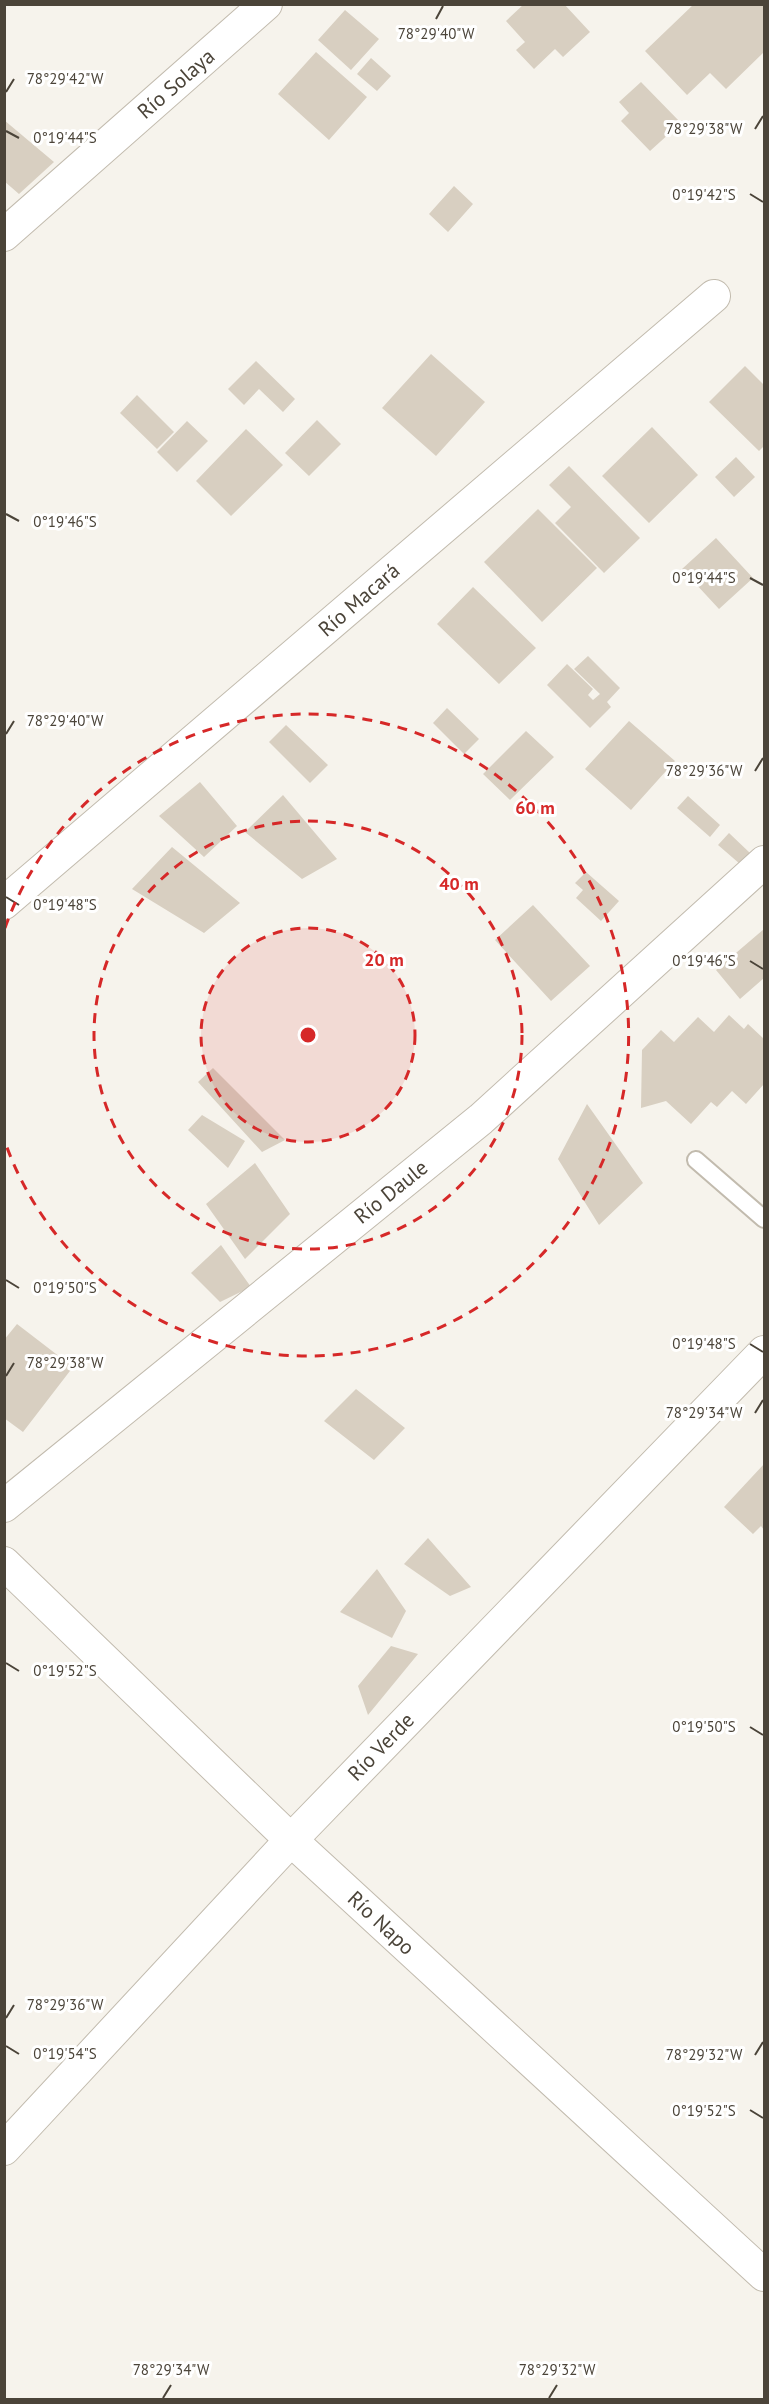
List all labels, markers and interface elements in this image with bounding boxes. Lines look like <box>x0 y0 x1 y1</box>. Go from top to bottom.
text: 78°29'40"W <box>398 24 475 43</box>
street label: Río Solaya <box>131 43 220 125</box>
text: 78°29'42"W <box>27 69 104 88</box>
text: 78°29'38"W <box>666 119 743 138</box>
text: 0°19'44"S <box>33 128 97 147</box>
text: 0°19'42"S <box>672 185 736 204</box>
text: 0°19'46"S <box>33 512 97 531</box>
street label: Río Macará <box>312 557 405 642</box>
text: 0°19'44"S <box>672 568 736 587</box>
text: 78°29'40"W <box>27 711 104 730</box>
text: 78°29'36"W <box>666 761 743 780</box>
text: 60 m <box>515 796 555 819</box>
text: 40 m <box>439 872 479 895</box>
text: 0°19'48"S <box>33 895 97 914</box>
text: 20 m <box>364 948 404 971</box>
text: 0°19'46"S <box>672 951 736 970</box>
centre of rings <box>298 1025 318 1045</box>
street label: Río Daule <box>348 1154 433 1229</box>
text: 0°19'50"S <box>33 1278 97 1297</box>
text: 0°19'48"S <box>672 1334 736 1353</box>
text: 78°29'38"W <box>27 1353 104 1372</box>
text: 78°29'34"W <box>666 1403 743 1422</box>
text: 0°19'52"S <box>33 1661 97 1680</box>
street label: Río Verde <box>342 1707 420 1786</box>
text: 0°19'50"S <box>672 1717 736 1736</box>
street label: Río Napo <box>342 1885 421 1960</box>
text: 78°29'36"W <box>27 1995 104 2014</box>
text: 0°19'54"S <box>33 2044 97 2063</box>
text: 78°29'32"W <box>666 2045 743 2064</box>
text: 0°19'52"S <box>672 2101 736 2120</box>
text: 78°29'34"W <box>133 2360 210 2379</box>
text: 78°29'32"W <box>519 2360 596 2379</box>

